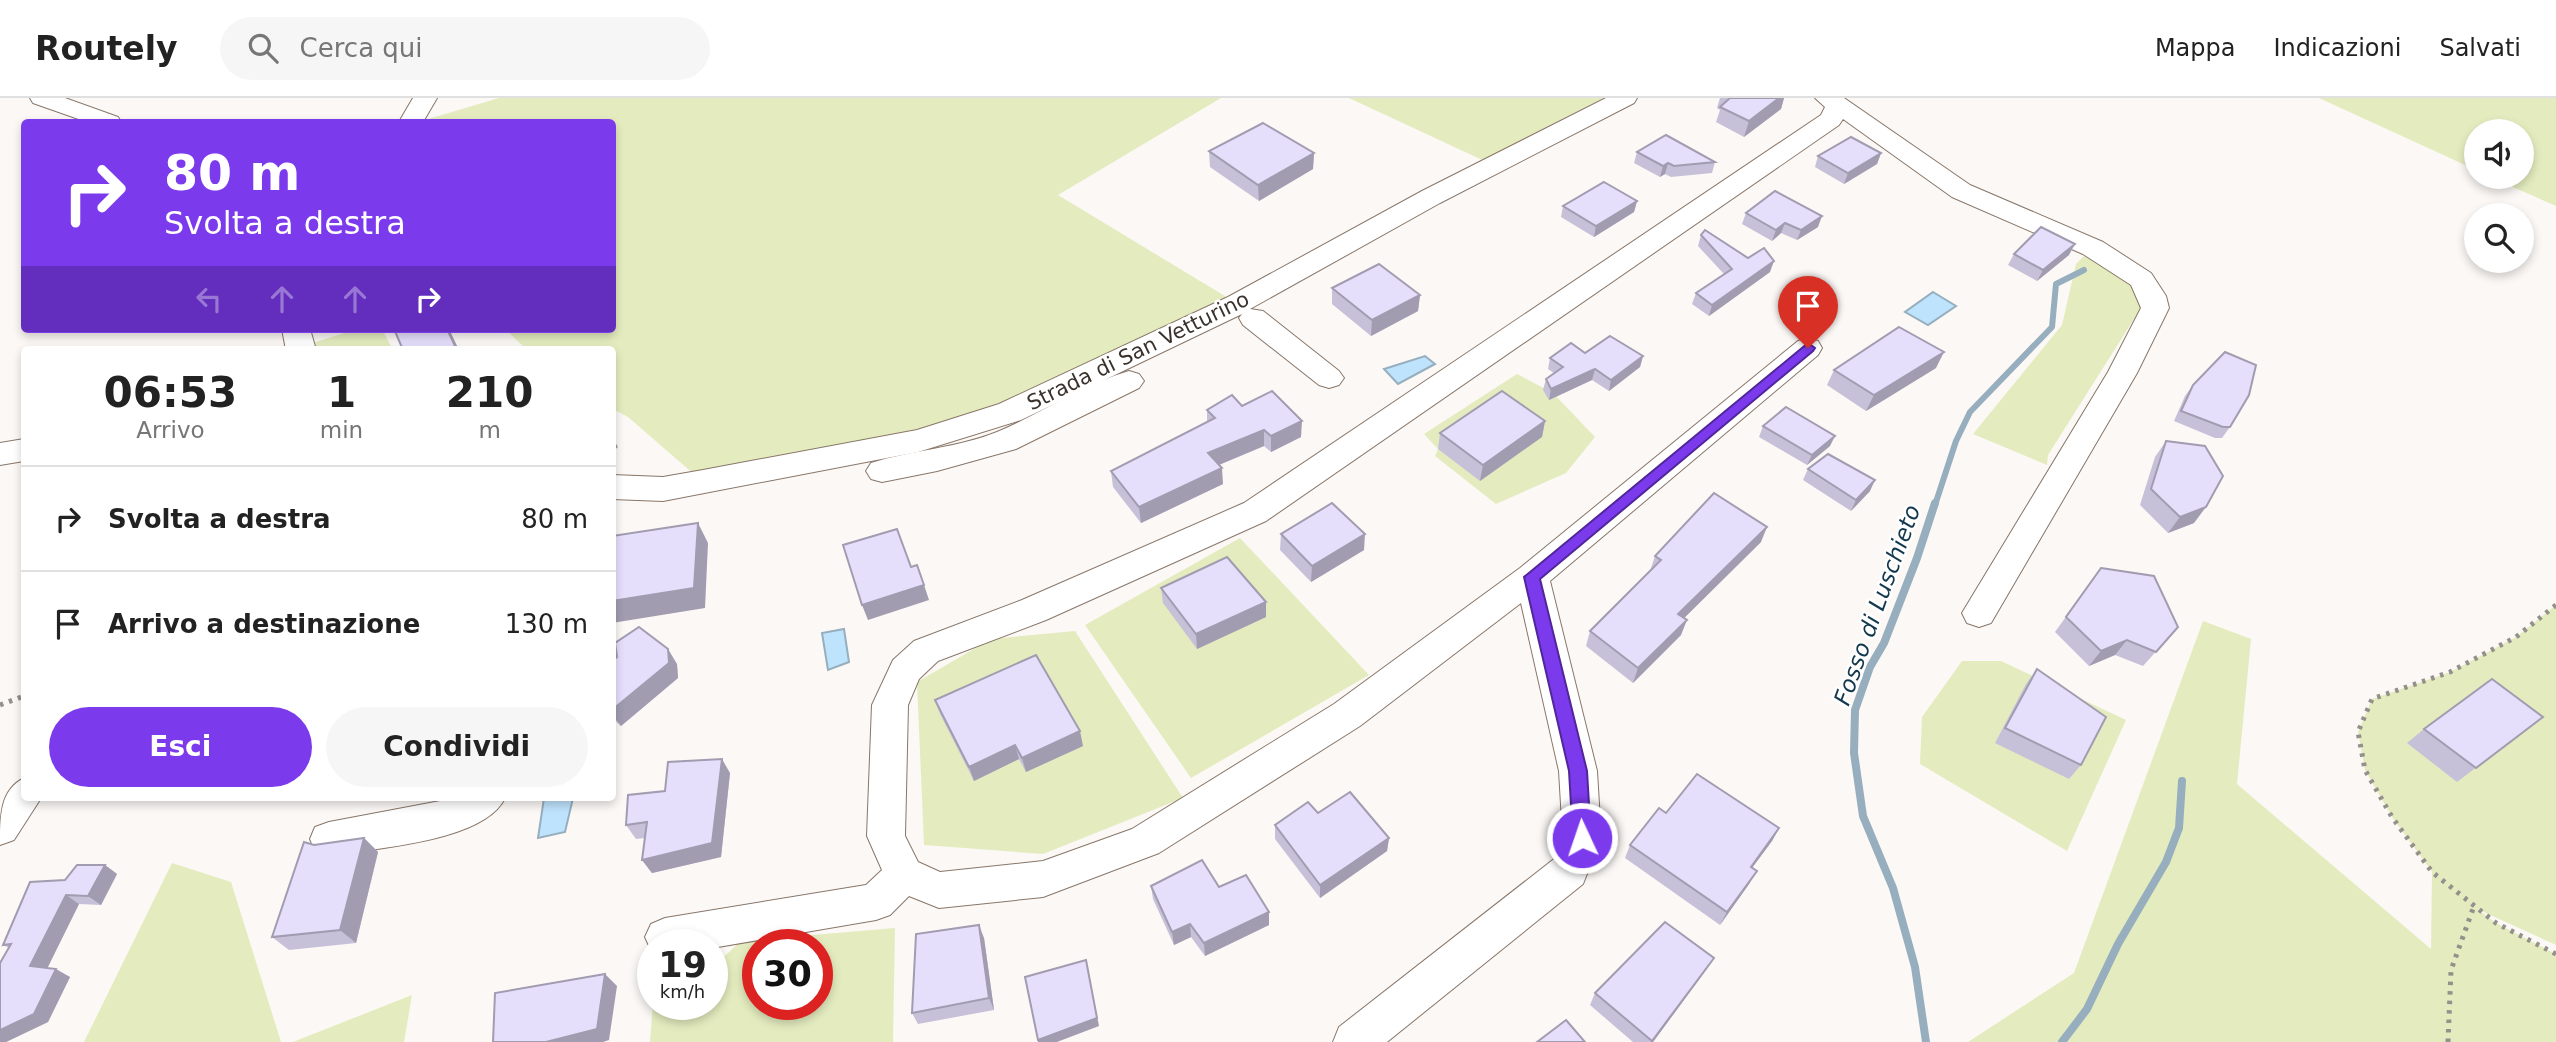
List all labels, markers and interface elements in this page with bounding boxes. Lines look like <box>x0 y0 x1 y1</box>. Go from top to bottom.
search box <box>220 17 710 80</box>
text: Routely <box>35 29 178 68</box>
icon: search <box>244 29 282 67</box>
text: Cerca qui <box>300 33 423 63</box>
text: Mappa <box>2155 34 2235 62</box>
text: Indicazioni <box>2273 34 2401 62</box>
text: Salvati <box>2439 34 2521 62</box>
map controls <box>2464 119 2534 273</box>
button: sound <box>2464 119 2534 189</box>
text: 80 m <box>164 145 300 202</box>
icon: right <box>49 147 140 238</box>
button: search <box>2464 203 2534 273</box>
text: Svolta a destra <box>164 204 406 242</box>
pin <box>1778 276 1838 348</box>
icon: left <box>190 280 228 318</box>
icon: ahead <box>263 280 301 318</box>
icon: ahead <box>336 280 374 318</box>
icon: right <box>409 280 447 318</box>
street label: Strada di San Vetturino <box>1023 287 1253 415</box>
icon: arrive <box>1789 287 1827 325</box>
text: 06:53 <box>104 368 237 417</box>
text: 1 <box>327 368 356 417</box>
text: 210 <box>446 368 533 417</box>
text: Arrivo <box>136 417 205 443</box>
text: min <box>320 417 363 443</box>
text: m <box>478 417 501 443</box>
icon: right <box>49 500 87 538</box>
water label: Fosso di Luschieto <box>1829 501 1925 709</box>
text: Svolta a destra <box>108 504 331 534</box>
text: 80 m <box>521 504 588 534</box>
icon: arrive <box>49 605 87 643</box>
text: Arrivo a destinazione <box>108 609 420 639</box>
text: 130 m <box>505 609 588 639</box>
button: Esci <box>49 707 312 787</box>
button: Condividi <box>326 707 588 787</box>
position arrow <box>1545 801 1619 875</box>
speed limit sign: 30 <box>742 929 833 1020</box>
text: 19 <box>658 945 707 985</box>
text: km/h <box>660 981 705 1002</box>

